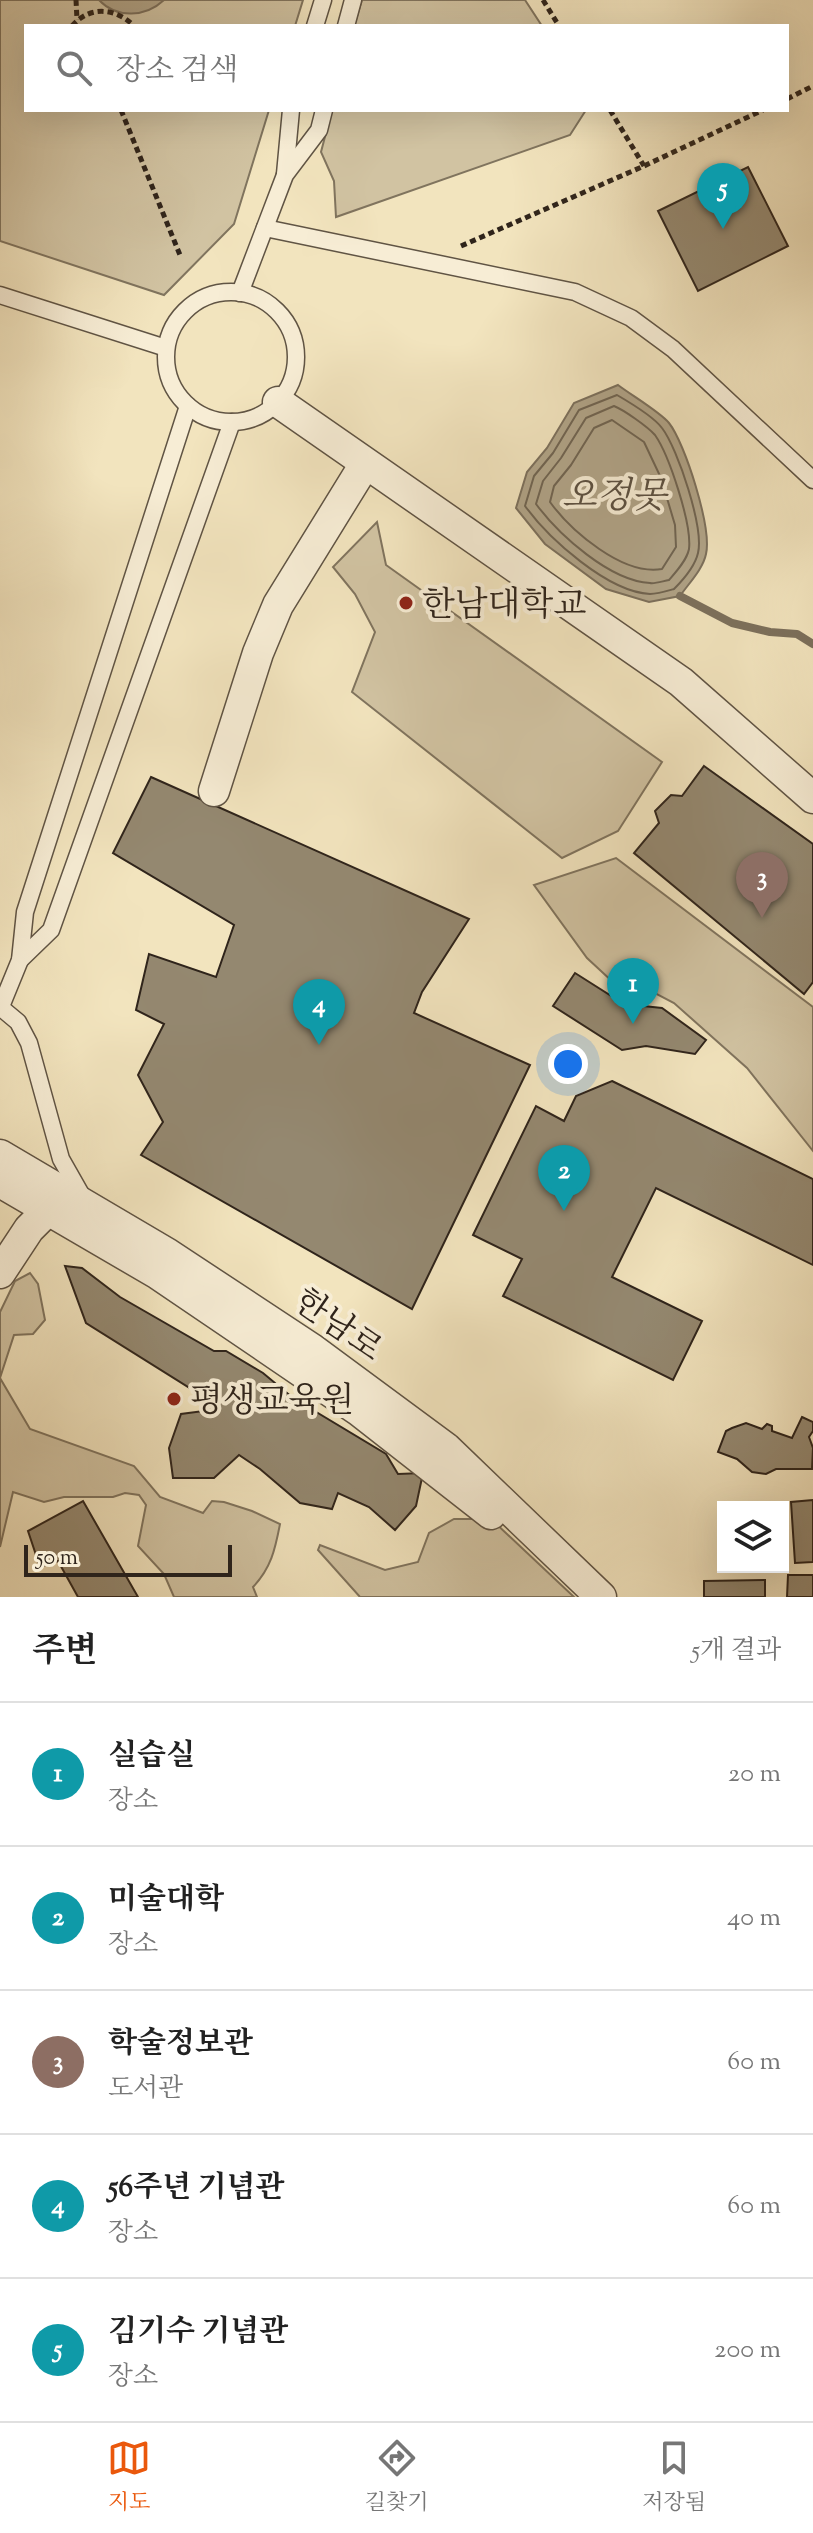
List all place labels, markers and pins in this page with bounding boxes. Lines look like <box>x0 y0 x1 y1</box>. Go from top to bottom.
pin: 5 <box>697 163 749 229</box>
place label: 한남대학교 <box>422 582 586 631</box>
marker: 한남대학교 <box>397 594 415 612</box>
pin: 3 <box>736 852 788 918</box>
pin: 1 <box>607 958 659 1024</box>
pin: 4 <box>293 979 345 1045</box>
pin: 2 <box>538 1145 590 1211</box>
place label: 평생교육원 <box>190 1378 354 1427</box>
marker: 평생교육원 <box>165 1390 183 1408</box>

